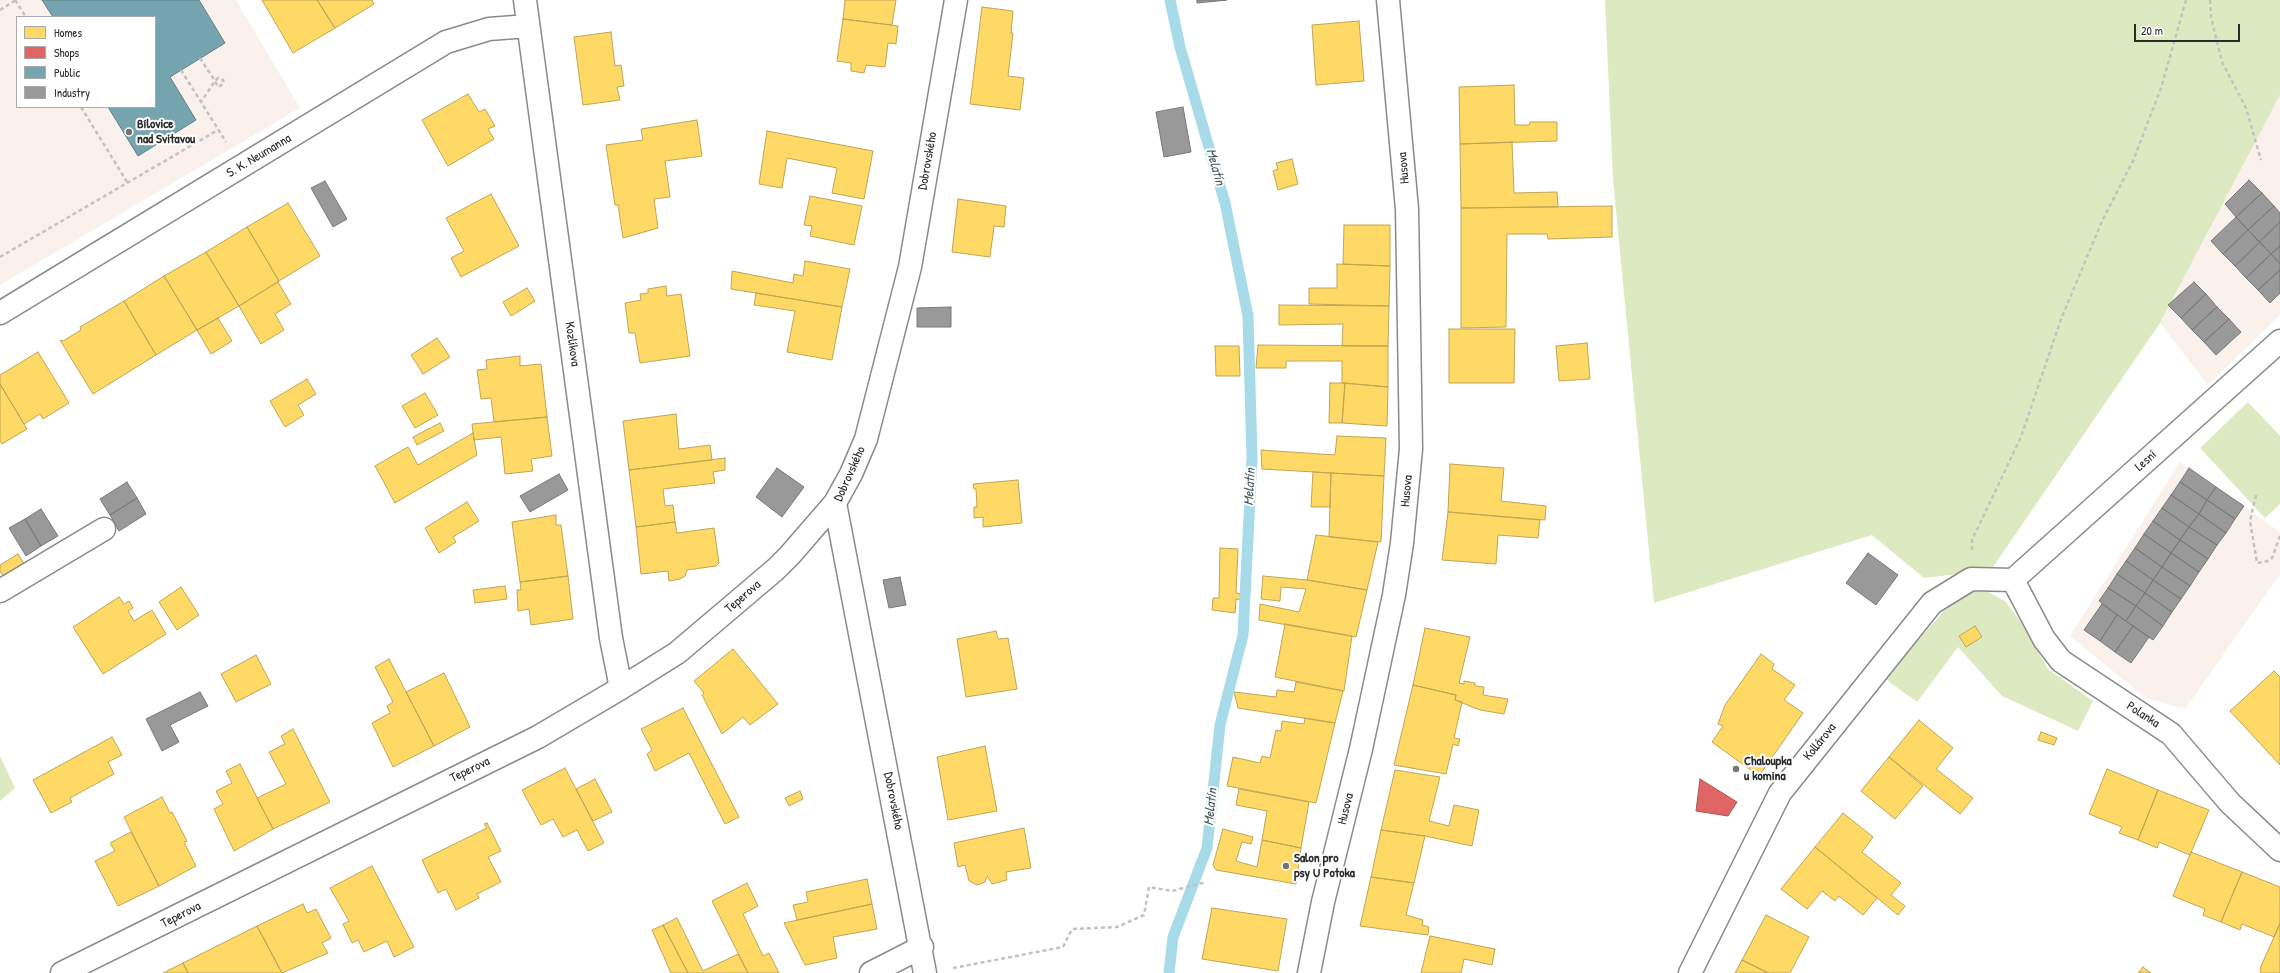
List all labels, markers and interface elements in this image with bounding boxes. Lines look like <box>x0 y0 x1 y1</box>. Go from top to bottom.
legend <box>16 16 156 108</box>
scale bar <box>2136 16 2242 42</box>
text: 20 m <box>2141 22 2163 39</box>
text: Homes <box>54 24 82 41</box>
text: Shops <box>54 44 79 61</box>
text: Public <box>54 64 80 81</box>
text: Industry <box>54 84 90 101</box>
place label: Bílovice nad Svitavou <box>137 117 195 148</box>
marker: Bílovice nad Svitavou <box>124 127 134 137</box>
street label: S. K. Neumanna <box>224 131 294 181</box>
street label: Dobrovského <box>915 131 941 191</box>
water label: Melatín <box>1202 147 1228 187</box>
street label: Husova <box>1395 151 1413 185</box>
street label: Kozlíkova <box>561 321 583 367</box>
street label: Dobrovského <box>831 444 869 504</box>
street label: Lesní <box>2132 447 2160 475</box>
water label: Melatín <box>1241 468 1259 506</box>
street label: Husova <box>1398 474 1416 508</box>
street label: Teperova <box>722 577 764 617</box>
street label: Polanka <box>2123 699 2163 731</box>
street label: Kollárova <box>1800 720 1840 764</box>
street label: Teperova <box>447 754 493 786</box>
place label: Chaloupka u komina <box>1744 754 1792 785</box>
marker: Chaloupka u komina <box>1731 764 1741 774</box>
street label: Dobrovského <box>880 771 906 831</box>
water label: Melatín <box>1201 788 1221 826</box>
street label: Husova <box>1335 792 1357 826</box>
place label: Salon pro psy U Potoka <box>1294 851 1355 882</box>
marker: Salon pro psy U Potoka <box>1281 861 1291 871</box>
street label: Teperova <box>159 898 203 932</box>

